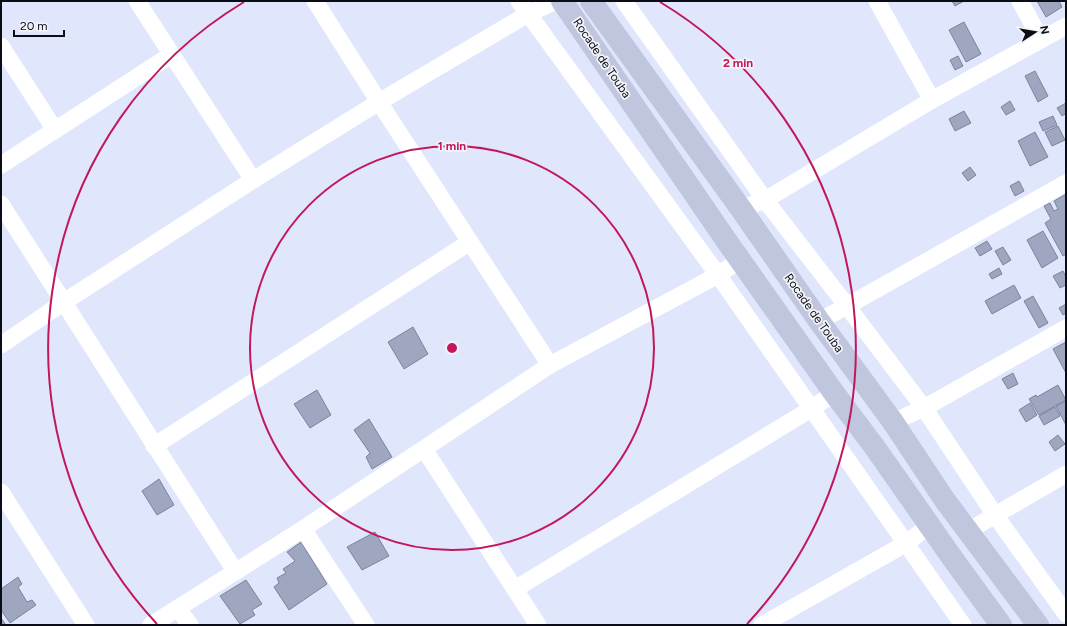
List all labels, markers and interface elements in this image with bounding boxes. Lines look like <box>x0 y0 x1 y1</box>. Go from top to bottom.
scale bar <box>14 12 64 38</box>
north arrow <box>1015 12 1055 52</box>
street label: Rocade de Touba <box>570 16 634 100</box>
text: 20 m <box>20 19 48 33</box>
text: N <box>1037 25 1052 36</box>
text: 2 min <box>723 56 753 70</box>
text: 1 min <box>438 139 466 153</box>
street label: Rocade de Touba <box>782 271 846 355</box>
centre of rings <box>445 341 459 355</box>

